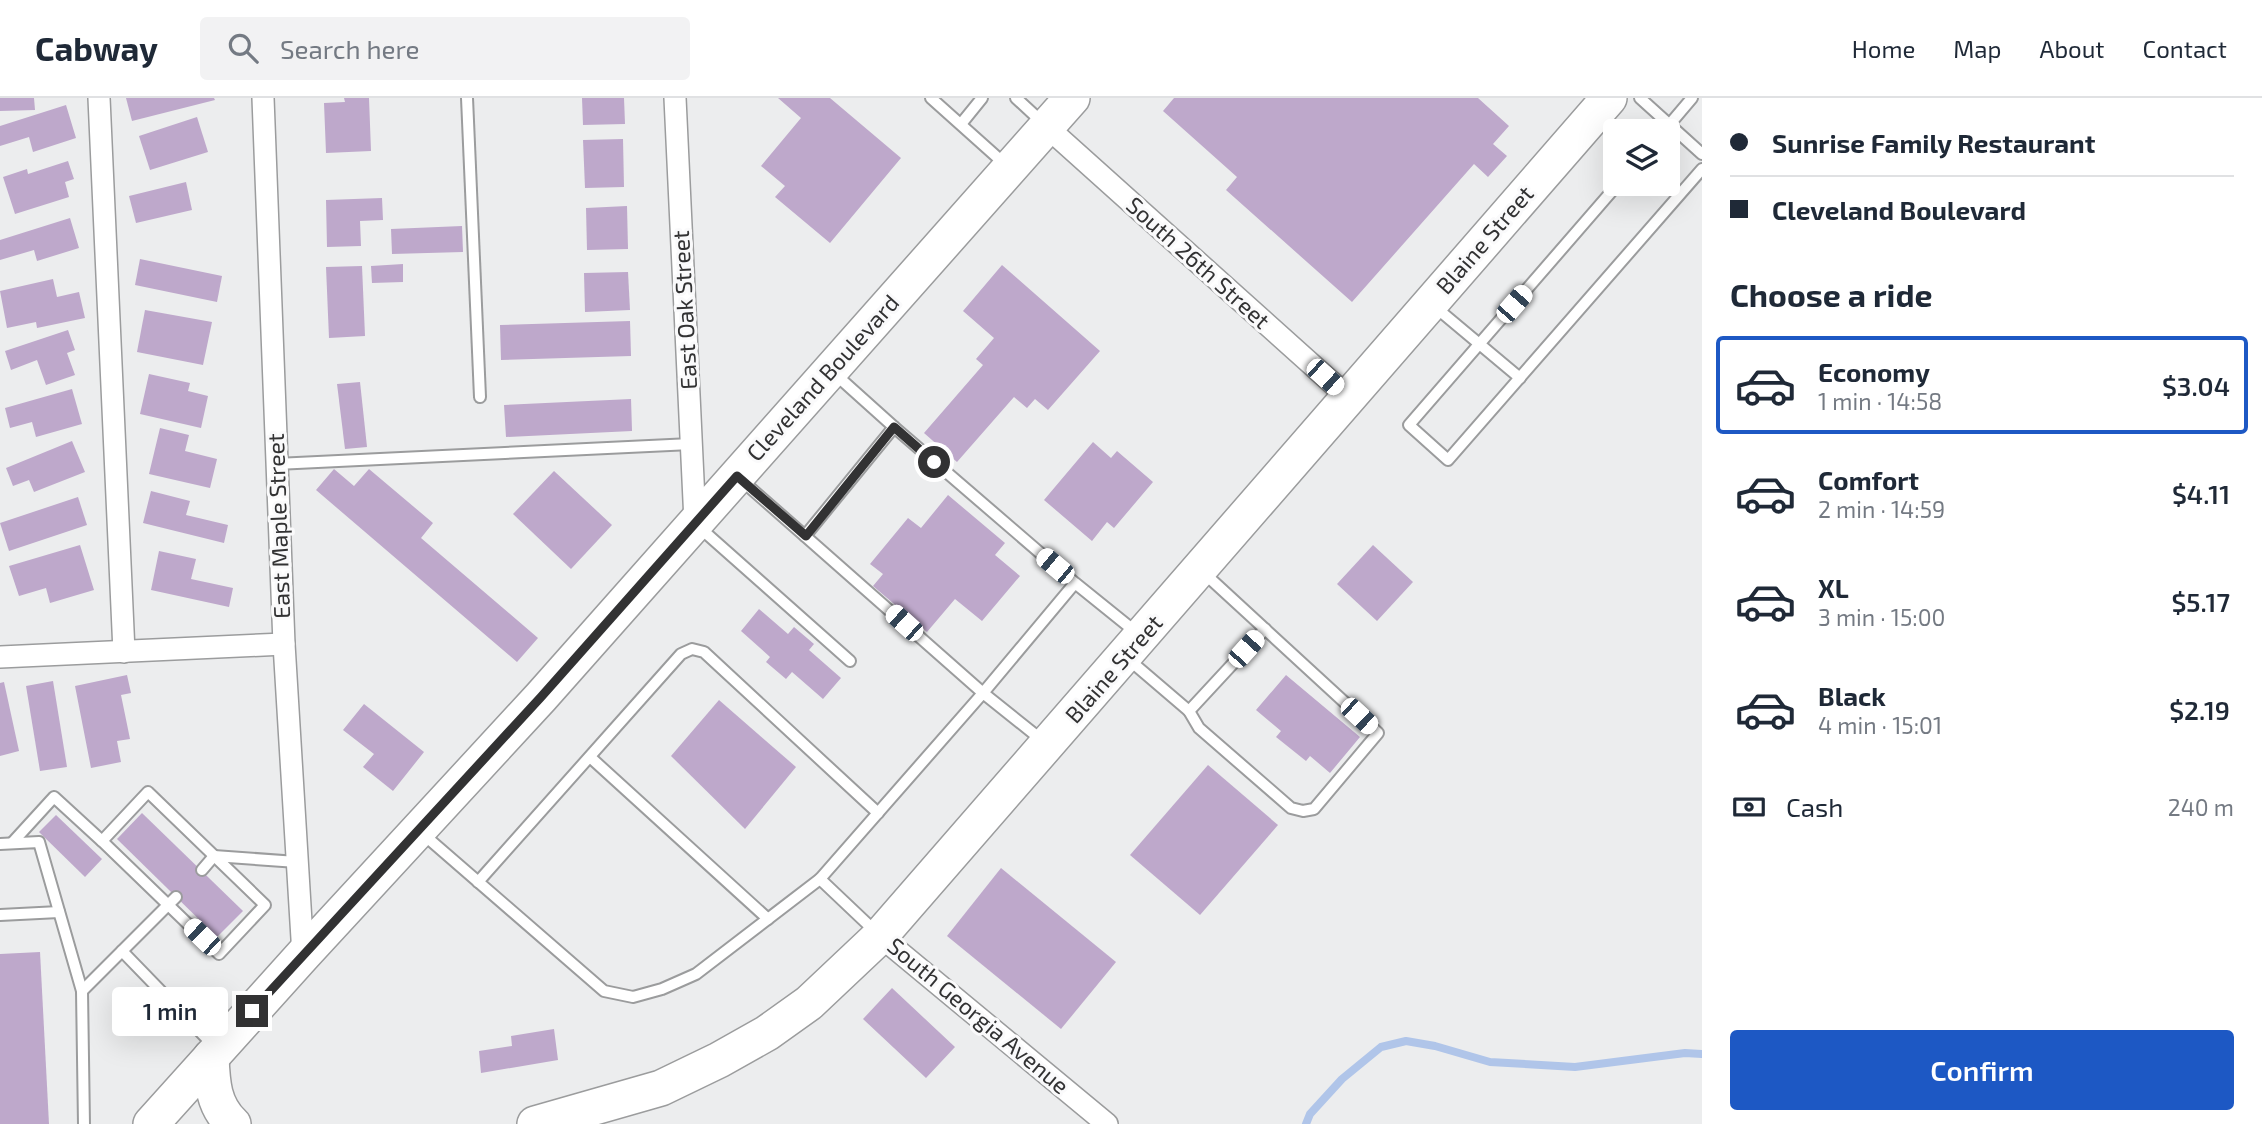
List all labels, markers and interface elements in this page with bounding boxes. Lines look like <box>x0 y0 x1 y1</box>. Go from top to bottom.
search box <box>200 17 690 80</box>
text: Cabway <box>35 28 158 68</box>
icon: search <box>224 29 262 67</box>
text: Search here <box>280 33 420 64</box>
text: Home <box>1852 34 1915 63</box>
text: Map <box>1953 34 2001 63</box>
text: About <box>2039 34 2105 63</box>
text: Contact <box>2143 34 2227 63</box>
map controls <box>1603 119 1680 196</box>
button: layers <box>1603 119 1680 196</box>
text: Sunrise Family Restaurant <box>1772 127 2095 158</box>
street label: Blaine Street <box>1430 179 1539 299</box>
street label: South 26th Street <box>1121 190 1276 334</box>
text: Cleveland Boulevard <box>1772 194 2026 225</box>
street label: East Oak Street <box>666 229 702 390</box>
text: Choose a ride <box>1730 275 1933 313</box>
car <box>1493 281 1536 327</box>
street label: Cleveland Boulevard <box>740 288 904 466</box>
icon: car <box>1734 354 1797 417</box>
car <box>1303 355 1348 399</box>
text: Economy <box>1818 356 1930 387</box>
text: $3.04 <box>2162 370 2230 401</box>
text: 1 min · 14:58 <box>1818 387 1942 415</box>
street label: East Maple Street <box>261 433 295 619</box>
route start <box>918 446 950 478</box>
icon: car <box>1734 462 1797 525</box>
text: Comfort <box>1818 464 1919 495</box>
text: $4.11 <box>2172 478 2230 509</box>
text: 2 min · 14:59 <box>1818 495 1945 523</box>
car <box>1033 544 1078 588</box>
icon: car <box>1734 570 1797 633</box>
text: XL <box>1818 572 1849 603</box>
text: $5.17 <box>2171 586 2230 617</box>
car <box>882 601 927 645</box>
text: 3 min · 15:00 <box>1818 603 1945 631</box>
street label: Blaine Street <box>1059 608 1168 728</box>
car <box>1225 626 1268 672</box>
icon: car <box>1734 678 1797 741</box>
text: Black <box>1818 680 1886 711</box>
car <box>1337 694 1382 738</box>
text: $2.19 <box>2169 694 2230 725</box>
text: 4 min · 15:01 <box>1818 711 1942 739</box>
icon: cash <box>1730 788 1768 826</box>
text: Cash <box>1786 791 1843 822</box>
text: 240 m <box>2168 793 2234 821</box>
car <box>180 915 225 959</box>
street label: South Georgia Avenue <box>882 931 1075 1099</box>
callout: 1 min <box>112 986 228 1035</box>
route end <box>236 995 268 1027</box>
text: 1 min <box>143 997 197 1025</box>
button: Confirm <box>1730 1030 2234 1110</box>

